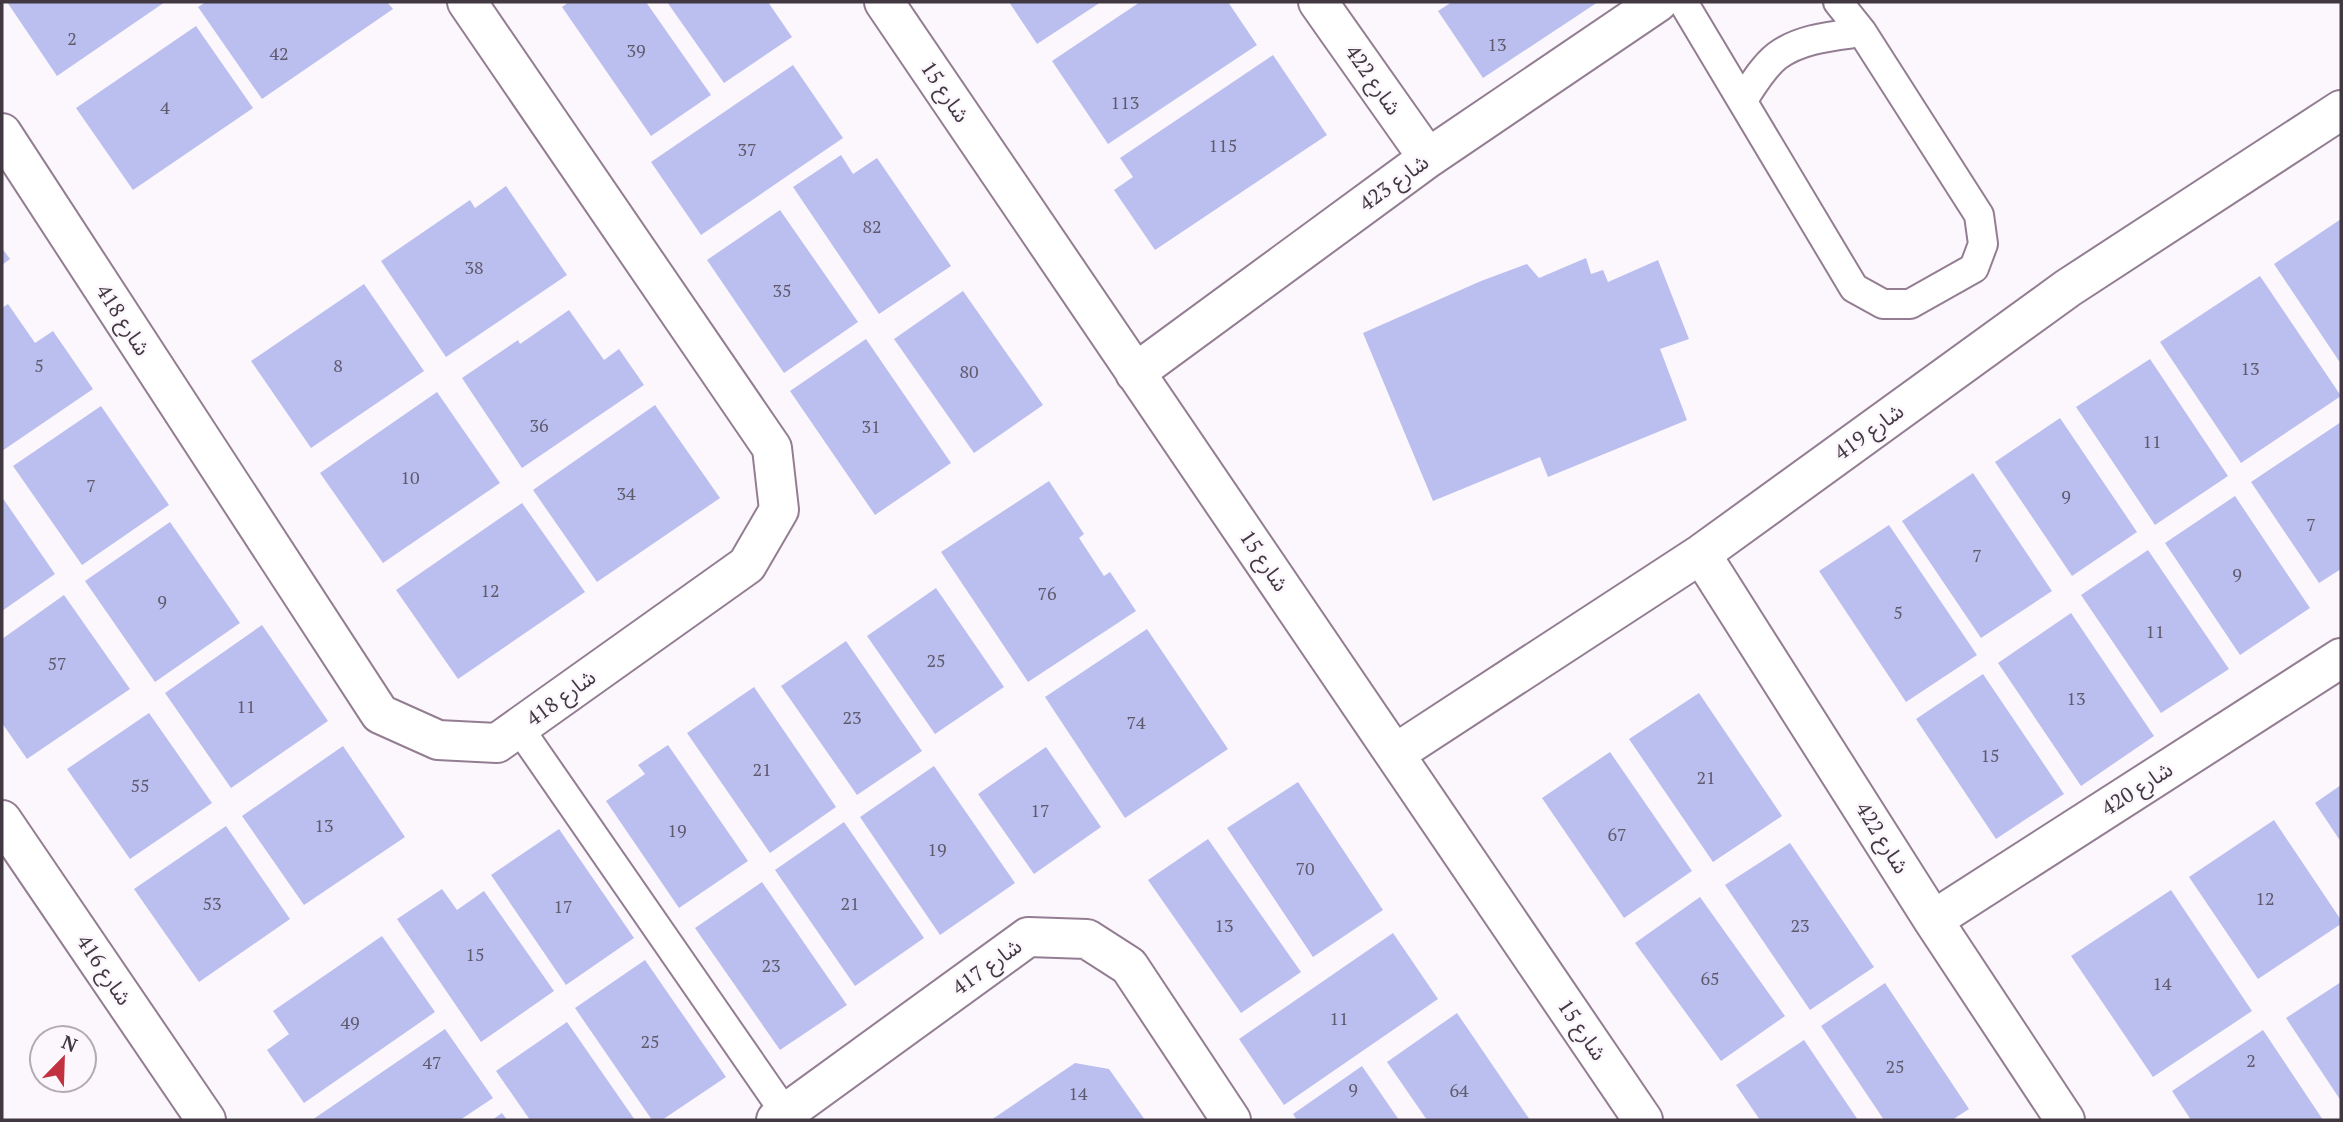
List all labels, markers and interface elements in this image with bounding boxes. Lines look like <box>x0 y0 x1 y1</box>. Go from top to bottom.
house number: 2 <box>67 26 77 50</box>
house number: 13 <box>1487 32 1507 56</box>
house number: 39 <box>626 38 646 62</box>
street label: شارع 422 <box>1338 39 1408 121</box>
house number: 42 <box>269 41 289 65</box>
street label: شارع 15 <box>913 55 977 129</box>
house number: 113 <box>1111 90 1139 114</box>
house number: 4 <box>160 95 170 119</box>
house number: 115 <box>1209 133 1237 157</box>
house number: 37 <box>737 137 757 161</box>
street label: شارع 423 <box>1353 147 1435 219</box>
house number: 82 <box>862 214 882 238</box>
house number: 38 <box>464 255 484 279</box>
street label: شارع 418 <box>89 278 157 362</box>
house number: 35 <box>772 278 792 302</box>
house number: 5 <box>34 353 44 377</box>
house number: 8 <box>333 353 343 377</box>
house number: 13 <box>2240 356 2260 380</box>
house number: 80 <box>959 359 979 383</box>
street label: شارع 419 <box>1828 396 1910 468</box>
house number: 36 <box>529 413 549 437</box>
house number: 31 <box>861 414 881 438</box>
house number: 11 <box>2142 429 2162 453</box>
house number: 10 <box>400 465 420 489</box>
house number: 7 <box>86 473 96 497</box>
house number: 34 <box>616 481 636 505</box>
house number: 9 <box>2061 484 2071 508</box>
house number: 7 <box>2306 512 2316 536</box>
street label: شارع 15 <box>1232 524 1296 598</box>
house number: 7 <box>1972 543 1982 567</box>
house number: 9 <box>2232 562 2242 586</box>
house number: 12 <box>480 578 500 602</box>
house number: 76 <box>1037 581 1057 605</box>
house number: 9 <box>157 589 167 613</box>
house number: 5 <box>1893 600 1903 624</box>
house number: 11 <box>2145 619 2165 643</box>
house number: 25 <box>926 648 946 672</box>
house number: 57 <box>47 651 67 675</box>
street label: شارع 418 <box>520 662 602 734</box>
house number: 13 <box>2066 686 2086 710</box>
house number: 11 <box>236 694 256 718</box>
house number: 23 <box>842 705 862 729</box>
house number: 74 <box>1126 710 1146 734</box>
house number: 15 <box>1980 743 2000 767</box>
street label: شارع 420 <box>2095 755 2179 823</box>
house number: 21 <box>752 757 772 781</box>
house number: 21 <box>1696 765 1716 789</box>
house number: 55 <box>130 773 150 797</box>
street label: شارع 422 <box>1848 796 1916 880</box>
house number: 17 <box>1030 798 1050 822</box>
house number: 13 <box>314 813 334 837</box>
house number: 19 <box>667 818 687 842</box>
house number: 67 <box>1607 822 1627 846</box>
house number: 19 <box>927 837 947 861</box>
house number: 70 <box>1295 856 1315 880</box>
house number: 12 <box>2255 886 2275 910</box>
house number: 53 <box>202 891 222 915</box>
house number: 21 <box>840 891 860 915</box>
house number: 17 <box>553 894 573 918</box>
house number: 13 <box>1214 913 1234 937</box>
house number: 23 <box>1790 913 1810 937</box>
street label: شارع 416 <box>69 929 139 1011</box>
street label: شارع 417 <box>946 931 1028 1003</box>
house number: 15 <box>465 942 485 966</box>
house number: 23 <box>761 953 781 977</box>
house number: 65 <box>1700 966 1720 990</box>
house number: 14 <box>2152 971 2172 995</box>
street label: شارع 15 <box>1550 993 1614 1067</box>
house number: 11 <box>1329 1006 1349 1030</box>
house number: 49 <box>340 1010 360 1034</box>
north arrow <box>28 1024 98 1094</box>
text: N <box>58 1029 82 1057</box>
house number: 25 <box>640 1029 660 1053</box>
house number: 2 <box>2246 1048 2256 1072</box>
house number: 47 <box>422 1050 442 1074</box>
house number: 25 <box>1885 1054 1905 1078</box>
house number: 9 <box>1348 1077 1358 1101</box>
house number: 64 <box>1449 1078 1469 1102</box>
house number: 14 <box>1068 1081 1088 1105</box>

